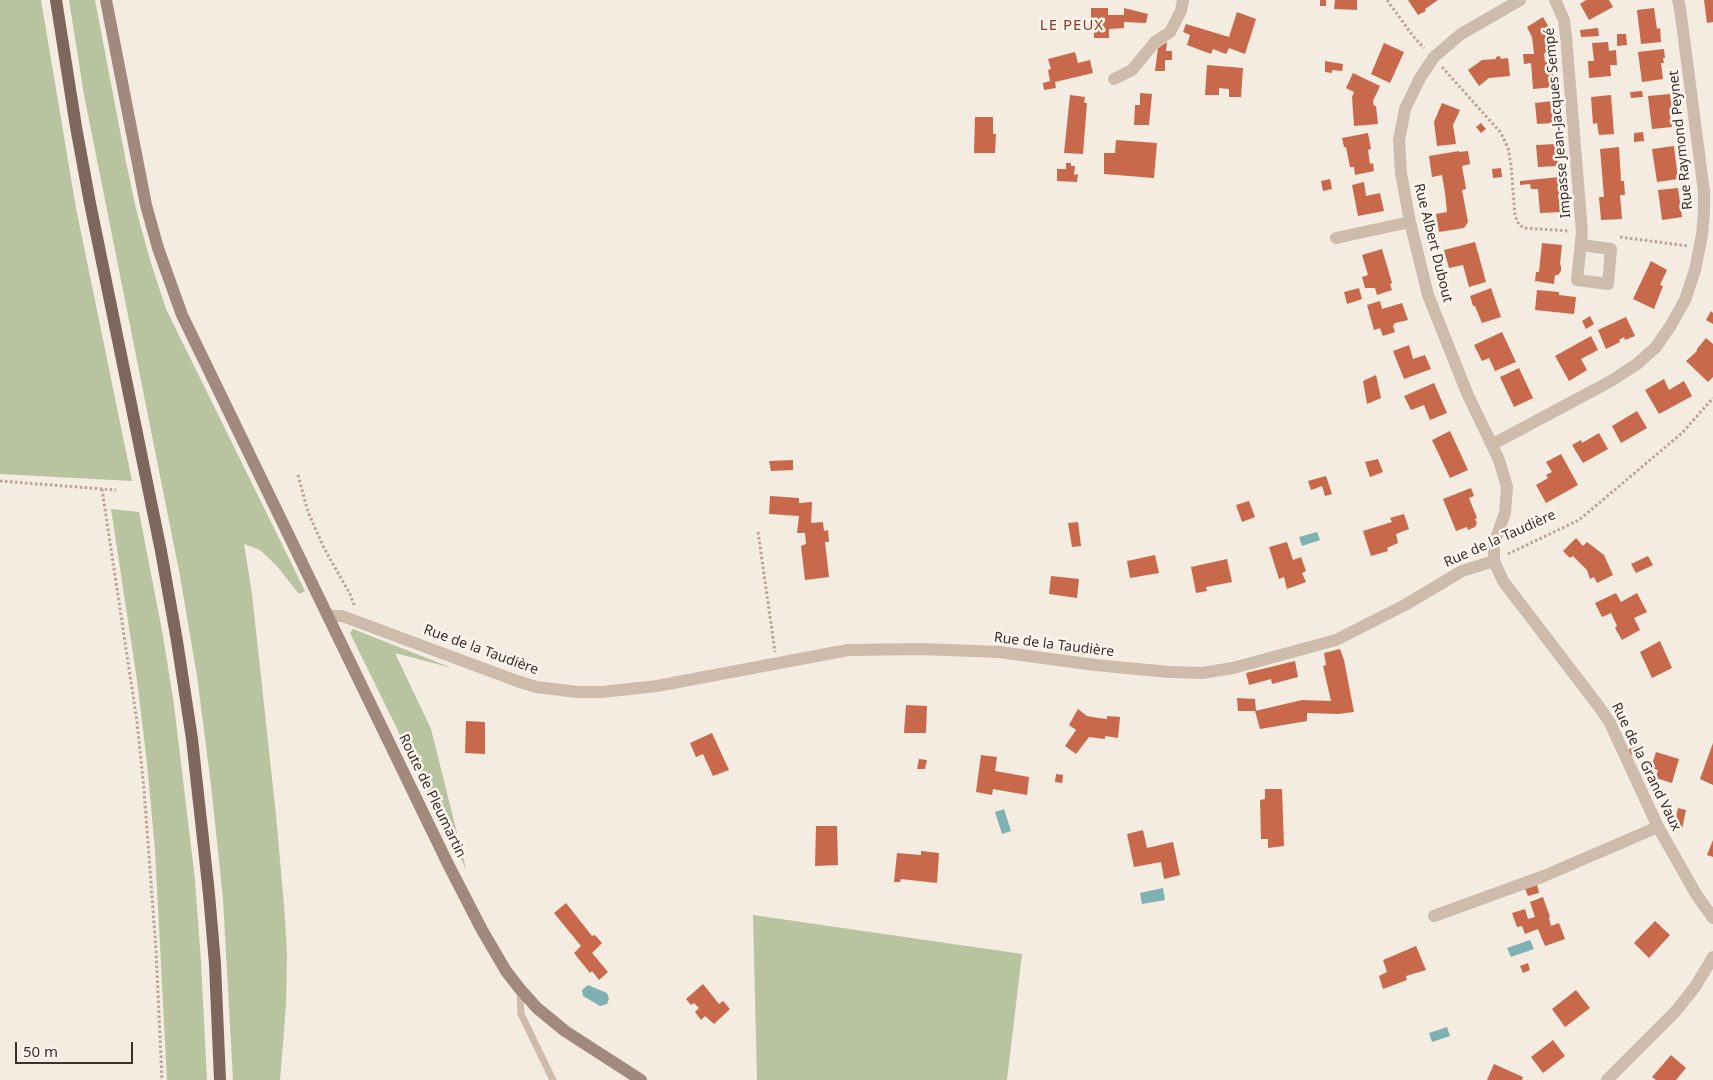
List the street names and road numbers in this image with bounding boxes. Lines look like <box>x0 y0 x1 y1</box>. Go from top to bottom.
street label: Impasse Jean-Jacques Sempé <box>1541 27 1575 219</box>
street label: Rue Raymond Peynet <box>1665 70 1697 210</box>
street label: Rue Albert Dubout <box>1410 182 1456 304</box>
street label: Rue de la Taudière <box>1441 507 1559 571</box>
street label: Rue de la Taudière <box>421 621 541 679</box>
street label: Rue de la Taudière <box>993 629 1115 661</box>
street label: Rue de la Grand Vaux <box>1608 700 1684 834</box>
street label: Route de Pleumartin <box>395 732 469 860</box>

